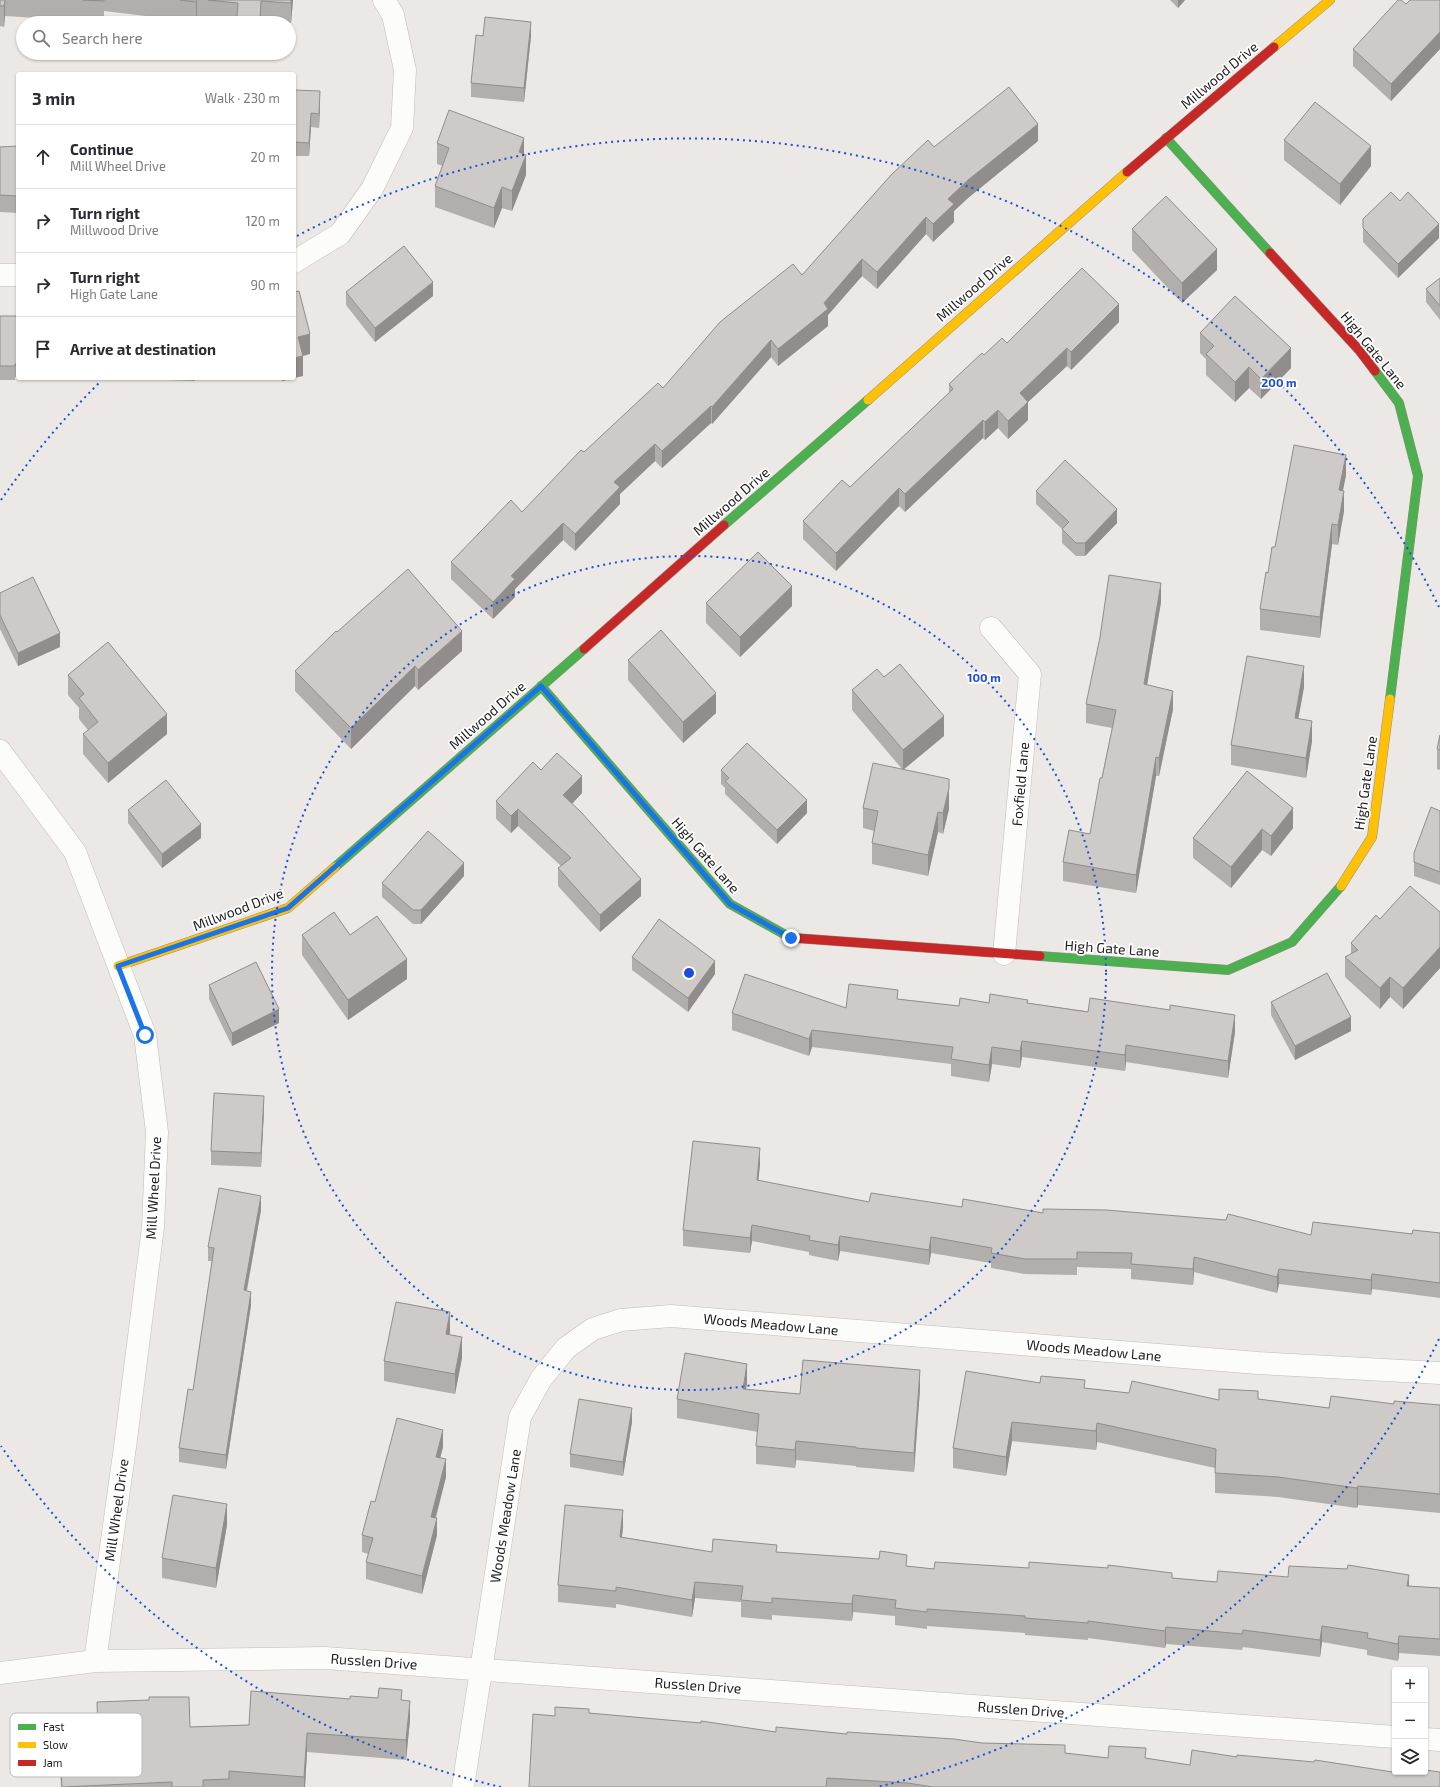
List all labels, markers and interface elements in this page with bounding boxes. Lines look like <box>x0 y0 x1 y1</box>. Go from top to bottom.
search box <box>16 16 296 60</box>
icon: search <box>30 27 52 49</box>
text: Search here <box>62 29 143 47</box>
street label: Millwood Drive <box>1177 38 1261 112</box>
text: 3 min <box>32 88 75 108</box>
text: Walk · 230 m <box>205 90 280 106</box>
text: Continue <box>70 140 133 158</box>
icon: ahead <box>32 146 54 168</box>
text: 20 m <box>251 149 280 165</box>
text: Mill Wheel Drive <box>70 158 166 174</box>
text: Turn right <box>70 204 140 222</box>
icon: right <box>32 210 54 232</box>
text: 120 m <box>245 213 280 229</box>
text: Millwood Drive <box>70 222 159 238</box>
street label: Millwood Drive <box>932 249 1016 325</box>
text: Turn right <box>70 268 140 286</box>
icon: right <box>32 274 54 296</box>
text: 90 m <box>250 277 280 293</box>
text: High Gate Lane <box>70 286 158 302</box>
street label: High Gate Lane <box>1338 308 1410 392</box>
icon: arrive <box>32 338 54 360</box>
text: Arrive at destination <box>70 340 216 358</box>
text: 200 m <box>1261 375 1297 389</box>
street label: Millwood Drive <box>689 463 773 539</box>
text: 100 m <box>967 670 1001 684</box>
street label: Millwood Drive <box>445 677 529 753</box>
street label: High Gate Lane <box>1350 735 1380 831</box>
street label: Foxfield Lane <box>1008 741 1032 827</box>
street label: High Gate Lane <box>668 814 744 896</box>
street label: Millwood Drive <box>190 884 286 934</box>
route end <box>782 929 800 947</box>
street label: High Gate Lane <box>1064 936 1160 960</box>
centre of rings <box>682 966 696 980</box>
route start <box>136 1026 154 1044</box>
street label: Mill Wheel Drive <box>142 1136 164 1240</box>
street label: Woods Meadow Lane <box>703 1310 839 1338</box>
street label: Woods Meadow Lane <box>1026 1336 1162 1364</box>
street label: Woods Meadow Lane <box>486 1448 524 1584</box>
street label: Mill Wheel Drive <box>100 1458 132 1562</box>
street label: Russlen Drive <box>330 1649 418 1673</box>
map controls <box>1392 1667 1428 1775</box>
button: + <box>1392 1667 1428 1703</box>
street label: Russlen Drive <box>654 1673 742 1697</box>
street label: Russlen Drive <box>977 1697 1065 1721</box>
button: − <box>1392 1703 1428 1739</box>
legend <box>10 1713 142 1777</box>
text: Fast <box>43 1720 65 1733</box>
text: Slow <box>43 1738 68 1751</box>
button: layers <box>1392 1739 1428 1775</box>
text: Jam <box>43 1756 62 1769</box>

